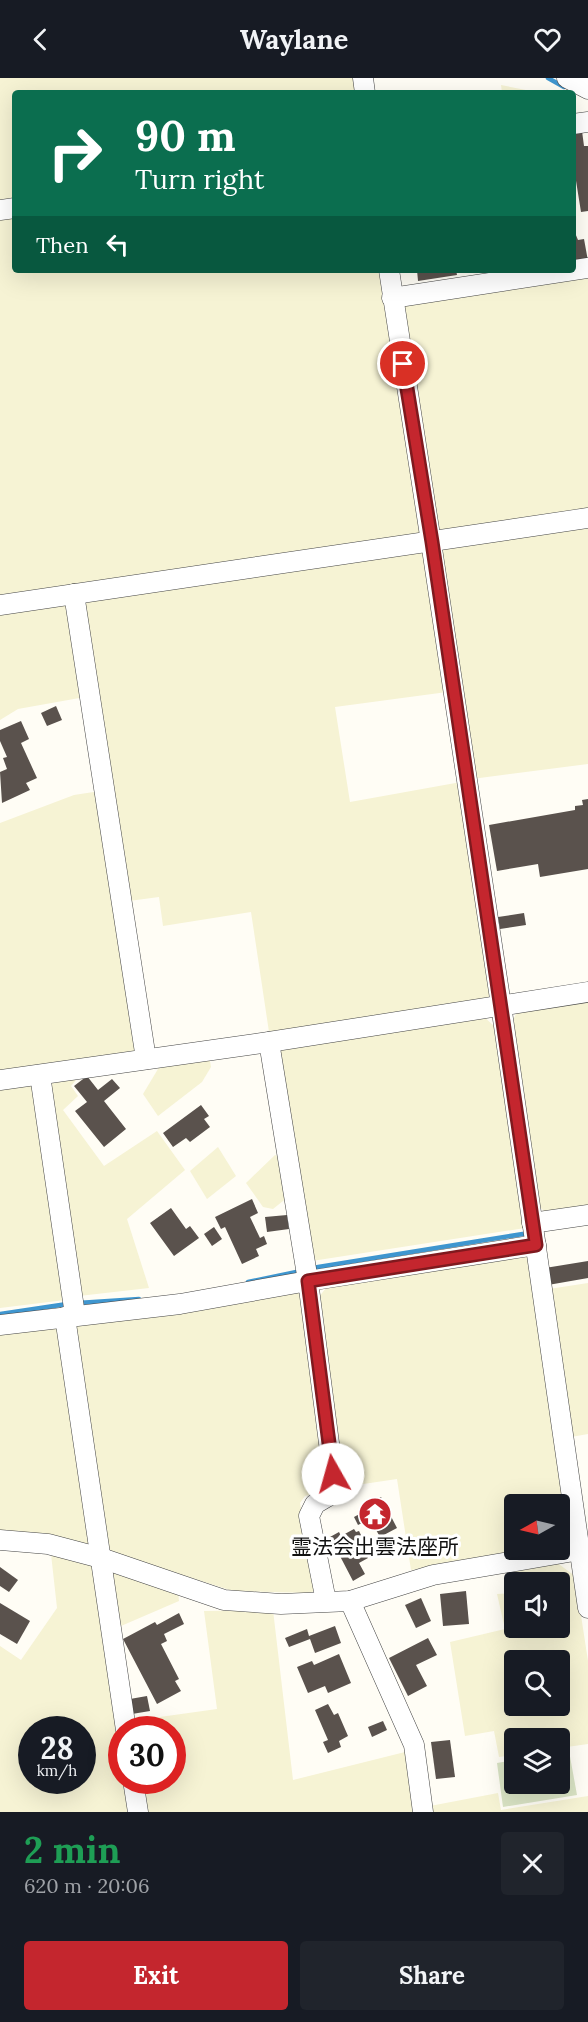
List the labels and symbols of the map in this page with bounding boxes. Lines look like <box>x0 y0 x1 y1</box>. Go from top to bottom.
pin <box>377 338 428 389</box>
position arrow <box>301 1442 365 1506</box>
north arrow <box>504 1494 570 1560</box>
temple icon: 霊法会出雲法座所 <box>357 1496 393 1532</box>
place label: 霊法会出雲法座所 <box>291 1533 459 1560</box>
speed limit sign: 30 <box>108 1716 186 1794</box>

